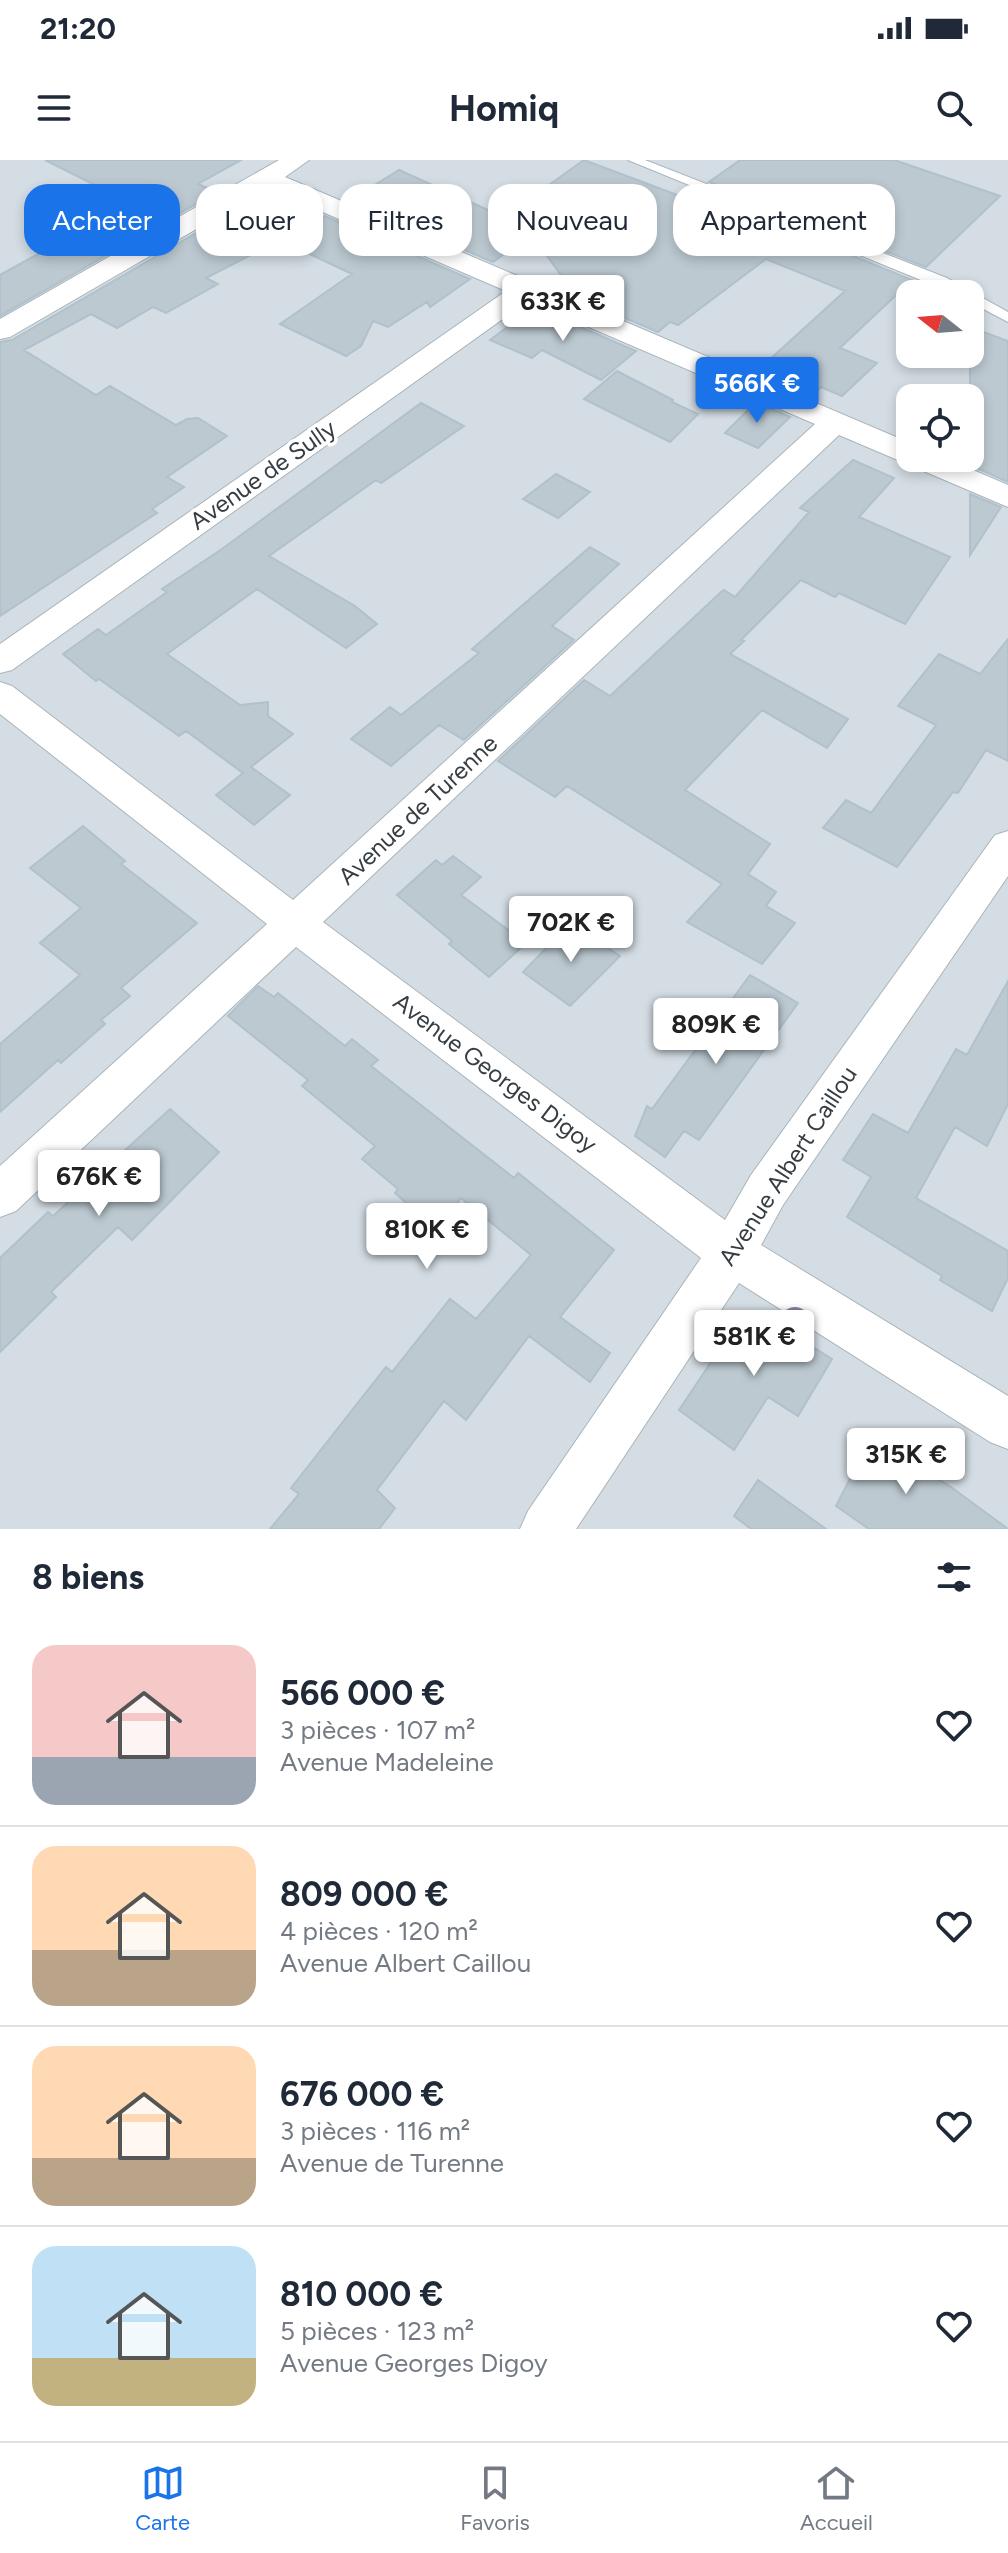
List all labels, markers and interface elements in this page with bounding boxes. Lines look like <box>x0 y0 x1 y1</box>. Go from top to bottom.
text: 21:20 <box>40 10 116 47</box>
icon: menu <box>32 86 76 130</box>
icon: search <box>932 86 976 130</box>
text: Homiq <box>449 87 559 130</box>
chip: Acheter <box>24 184 180 256</box>
chip: Louer <box>196 184 323 256</box>
chip: Filtres <box>339 184 472 256</box>
chip: Nouveau <box>488 184 657 256</box>
chip: Appartement <box>673 184 895 256</box>
pin: 633K € <box>498 275 628 343</box>
north arrow <box>896 280 984 368</box>
map controls <box>896 280 984 472</box>
text: 633K € <box>520 285 606 317</box>
pin: 566K € <box>692 357 822 425</box>
text: 566K € <box>714 367 800 399</box>
button: locate <box>896 384 984 472</box>
street label: Avenue de Sully <box>184 413 342 536</box>
street label: Avenue de Turenne <box>332 729 503 891</box>
pin: 702K € <box>506 896 636 964</box>
text: 702K € <box>527 906 615 938</box>
street label: Avenue Georges Digoy <box>388 987 603 1159</box>
pin: 809K € <box>651 998 781 1066</box>
text: 809K € <box>671 1008 761 1040</box>
street label: Avenue Albert Caillou <box>712 1061 863 1271</box>
pin: 676K € <box>34 1150 164 1218</box>
text: 676K € <box>56 1160 142 1192</box>
pin: 810K € <box>362 1203 492 1271</box>
text: 810K € <box>384 1213 470 1245</box>
pin: 581K € <box>689 1310 819 1378</box>
text: 581K € <box>712 1320 796 1352</box>
pin: 315K € <box>841 1428 971 1496</box>
text: 315K € <box>865 1438 947 1470</box>
icon: filters <box>932 1555 976 1599</box>
text: 8 biens <box>32 1557 144 1598</box>
text: 566 000 € <box>280 1673 445 1714</box>
icon: home <box>96 1677 192 1773</box>
icon: heart <box>932 1703 976 1747</box>
text: 3 pièces · 107 m² <box>280 1714 475 1746</box>
text: Avenue Madeleine <box>280 1746 494 1778</box>
text: 809 000 € <box>280 1874 448 1915</box>
icon: home <box>96 1878 192 1974</box>
icon: heart <box>932 1904 976 1948</box>
text: 4 pièces · 120 m² <box>280 1915 478 1947</box>
text: Avenue Albert Caillou <box>280 1947 531 1979</box>
text: 676 000 € <box>280 2074 444 2115</box>
icon: home <box>96 2078 192 2174</box>
icon: heart <box>932 2104 976 2148</box>
text: 3 pièces · 116 m² <box>280 2115 470 2147</box>
text: Avenue de Turenne <box>280 2147 504 2179</box>
text: 810 000 € <box>280 2274 443 2315</box>
icon: home <box>96 2278 192 2374</box>
icon: heart <box>932 2304 976 2348</box>
text: 5 pièces · 123 m² <box>280 2315 474 2347</box>
text: Avenue Georges Digoy <box>280 2347 548 2379</box>
tab: Carte <box>135 2461 190 2536</box>
tab: Favoris <box>460 2461 530 2536</box>
tab: Accueil <box>800 2461 873 2536</box>

